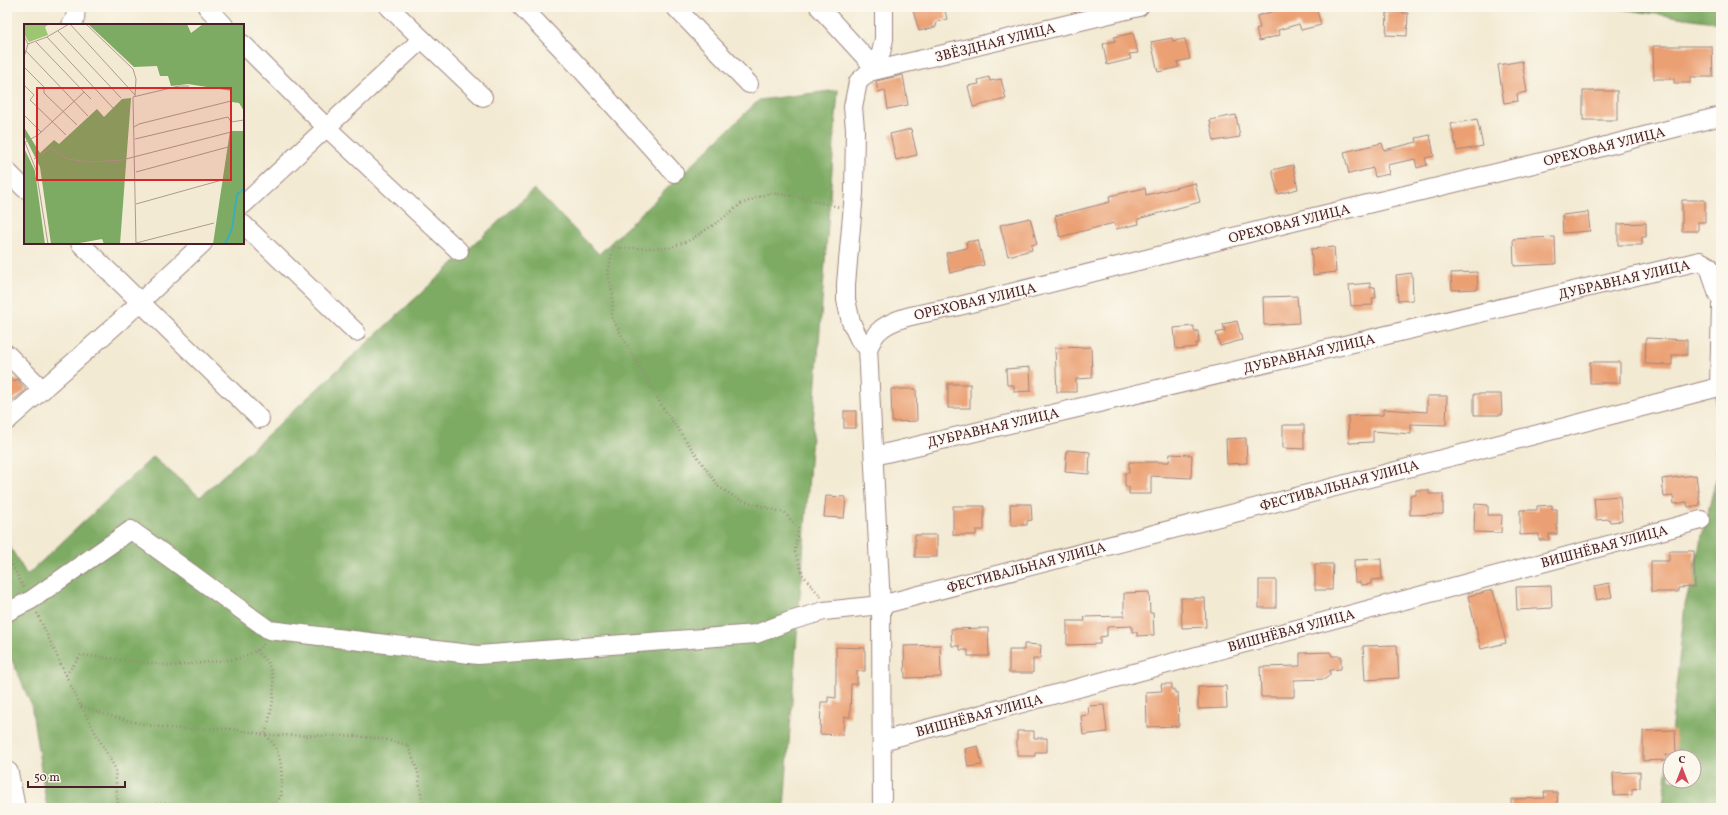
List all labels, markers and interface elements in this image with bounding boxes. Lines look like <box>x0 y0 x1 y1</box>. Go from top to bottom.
street label: ЗВЁЗДНАЯ УЛИЦА <box>933 19 1058 68</box>
inset map <box>24 24 244 244</box>
street label: ОРЕХОВАЯ УЛИЦА <box>1542 123 1667 172</box>
street label: ОРЕХОВАЯ УЛИЦА <box>1227 200 1352 249</box>
street label: ДУБРАВНАЯ УЛИЦА <box>1557 256 1692 305</box>
street label: ОРЕХОВАЯ УЛИЦА <box>912 279 1038 326</box>
street label: ДУБРАВНАЯ УЛИЦА <box>1242 330 1377 379</box>
street label: ДУБРАВНАЯ УЛИЦА <box>926 404 1061 453</box>
street label: ФЕСТИВАЛЬНАЯ УЛИЦА <box>1258 456 1421 517</box>
street label: ВИШНЁВАЯ УЛИЦА <box>1539 521 1670 574</box>
street label: ФЕСТИВАЛЬНАЯ УЛИЦА <box>945 538 1108 599</box>
street label: ВИШНЁВАЯ УЛИЦА <box>1226 605 1357 658</box>
street label: ВИШНЁВАЯ УЛИЦА <box>914 690 1045 743</box>
north arrow <box>1662 749 1702 789</box>
text: С <box>1678 753 1686 768</box>
scale bar <box>28 763 125 789</box>
text: 50 m <box>34 770 60 786</box>

